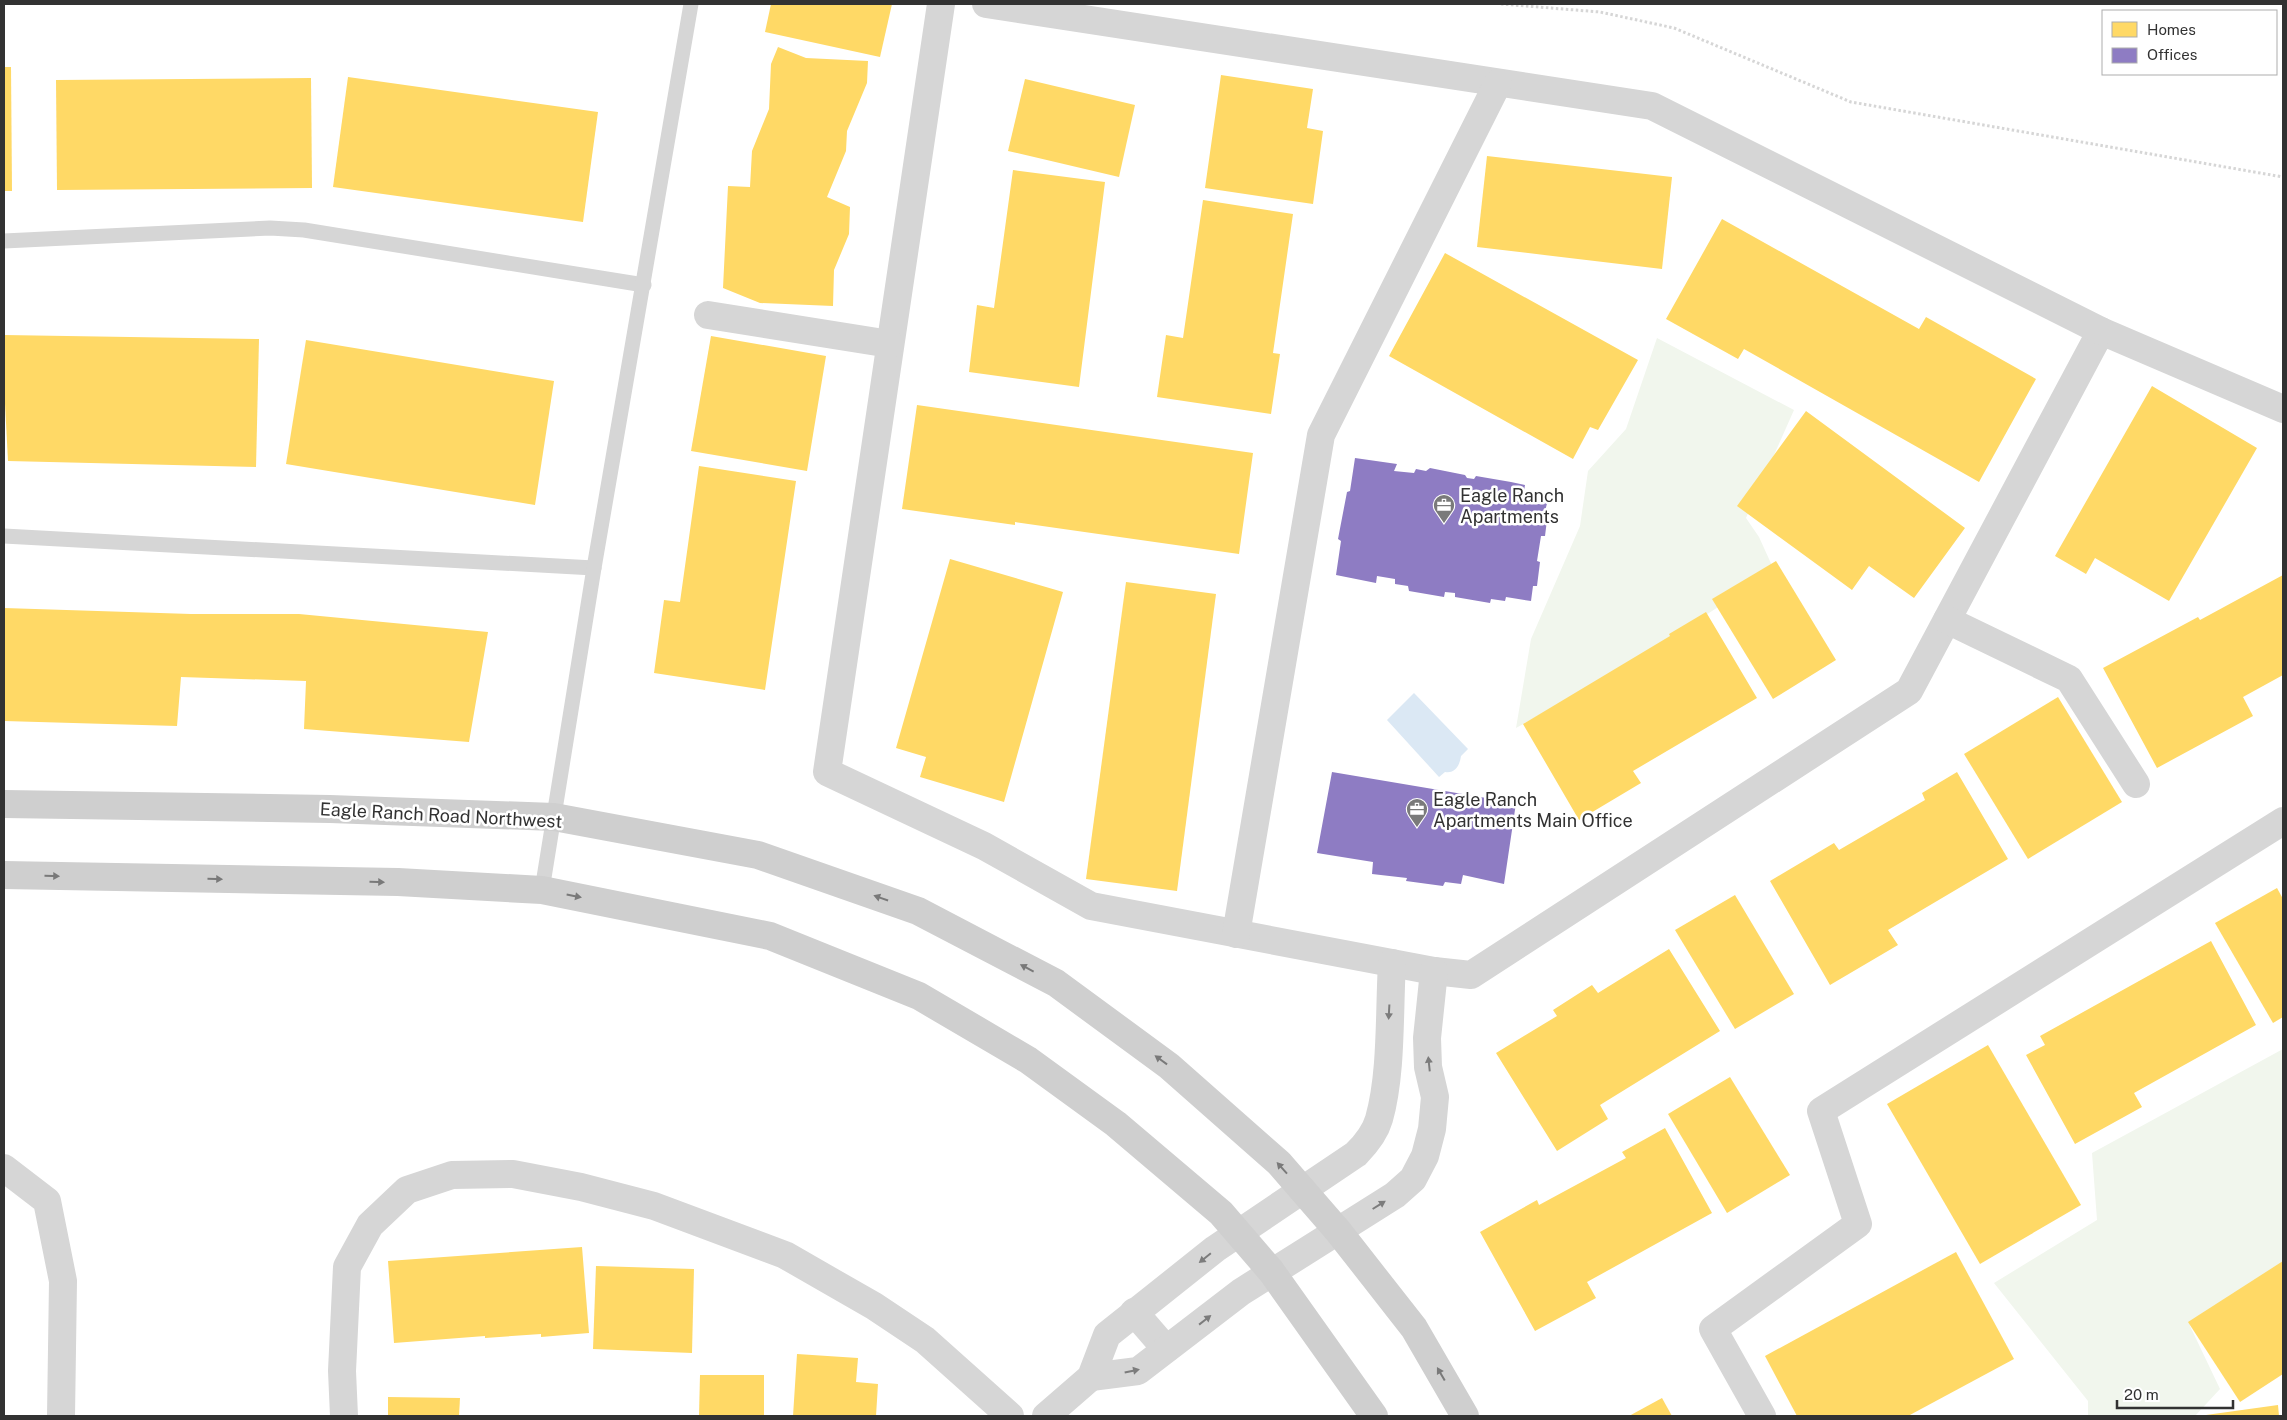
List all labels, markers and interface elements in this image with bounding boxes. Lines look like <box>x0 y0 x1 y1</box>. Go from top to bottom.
legend <box>2102 10 2277 75</box>
text: Homes <box>2147 21 2196 38</box>
text: Offices <box>2147 46 2197 63</box>
place label: Eagle Ranch Apartments <box>1460 485 1564 527</box>
office icon: Eagle Ranch Apartments <box>1432 493 1456 524</box>
place label: Eagle Ranch Apartments Main Office <box>1433 789 1633 831</box>
office icon: Eagle Ranch Apartments Main Office <box>1405 797 1429 828</box>
street label: Eagle Ranch Road Northwest <box>319 798 563 832</box>
one-way arrow <box>45 872 61 880</box>
one-way arrow <box>207 875 223 883</box>
one-way arrow <box>370 878 386 886</box>
one-way arrow <box>567 892 582 900</box>
one-way arrow <box>873 894 888 902</box>
one-way arrow <box>1020 964 1034 972</box>
one-way arrow <box>1385 1004 1393 1020</box>
one-way arrow <box>1154 1055 1168 1065</box>
one-way arrow <box>1425 1056 1433 1072</box>
one-way arrow <box>1276 1162 1288 1174</box>
one-way arrow <box>1373 1201 1386 1210</box>
one-way arrow <box>1199 1252 1212 1263</box>
one-way arrow <box>1198 1314 1211 1325</box>
one-way arrow <box>1124 1367 1140 1375</box>
one-way arrow <box>1436 1367 1445 1381</box>
scale bar <box>2117 1378 2233 1410</box>
text: 20 m <box>2124 1386 2159 1403</box>

